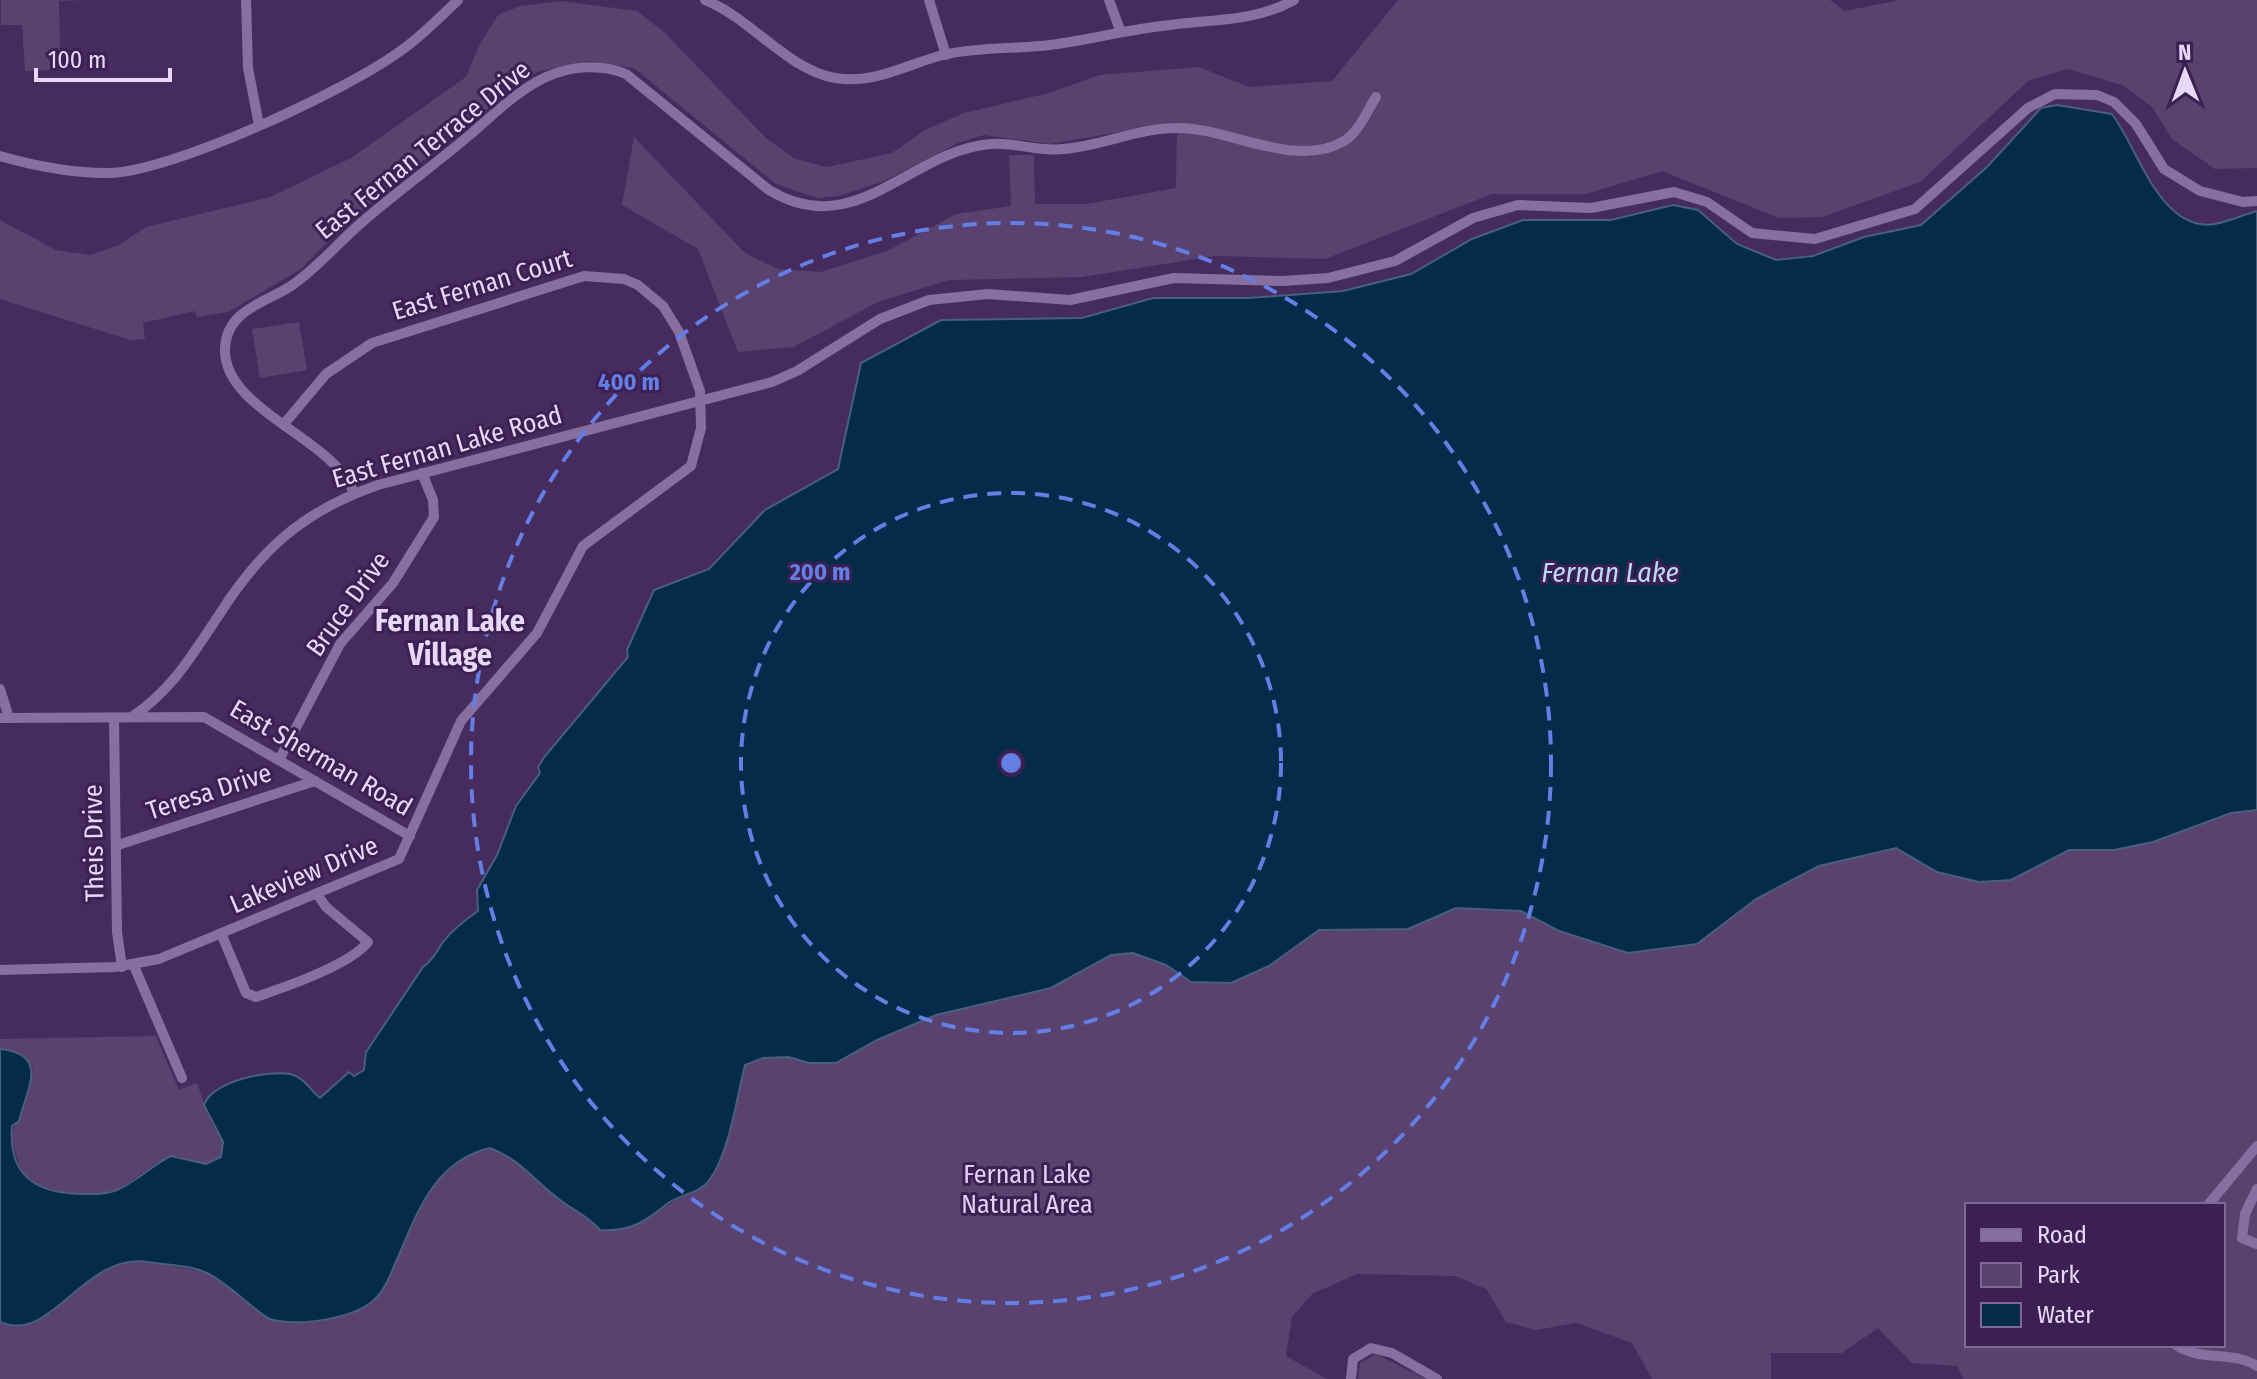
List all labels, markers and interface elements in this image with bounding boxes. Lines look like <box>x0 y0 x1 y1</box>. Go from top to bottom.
scale bar <box>36 32 170 82</box>
north arrow <box>2145 32 2225 112</box>
text: N <box>2178 39 2191 66</box>
text: 100 m <box>48 46 106 74</box>
street label: East Fernan Terrace Drive <box>310 54 536 246</box>
street label: East Fernan Court <box>388 243 576 327</box>
text: 400 m <box>598 368 660 396</box>
street label: East Fernan Lake Road <box>329 399 565 495</box>
street label: Bruce Drive <box>300 546 396 662</box>
water label: Fernan Lake <box>1541 556 1679 589</box>
text: 200 m <box>789 558 850 586</box>
district label: Fernan Lake Village <box>375 603 525 673</box>
street label: East Sherman Road <box>224 693 418 823</box>
centre of rings <box>997 749 1025 777</box>
street label: Teresa Drive <box>143 757 275 827</box>
street label: Theis Drive <box>77 784 111 902</box>
street label: Lakeview Drive <box>225 830 383 920</box>
park label: Fernan Lake Natural Area <box>961 1159 1093 1220</box>
legend <box>1965 1203 2225 1347</box>
text: Road <box>2037 1221 2087 1249</box>
text: Park <box>2037 1261 2080 1289</box>
text: Water <box>2037 1301 2094 1329</box>

